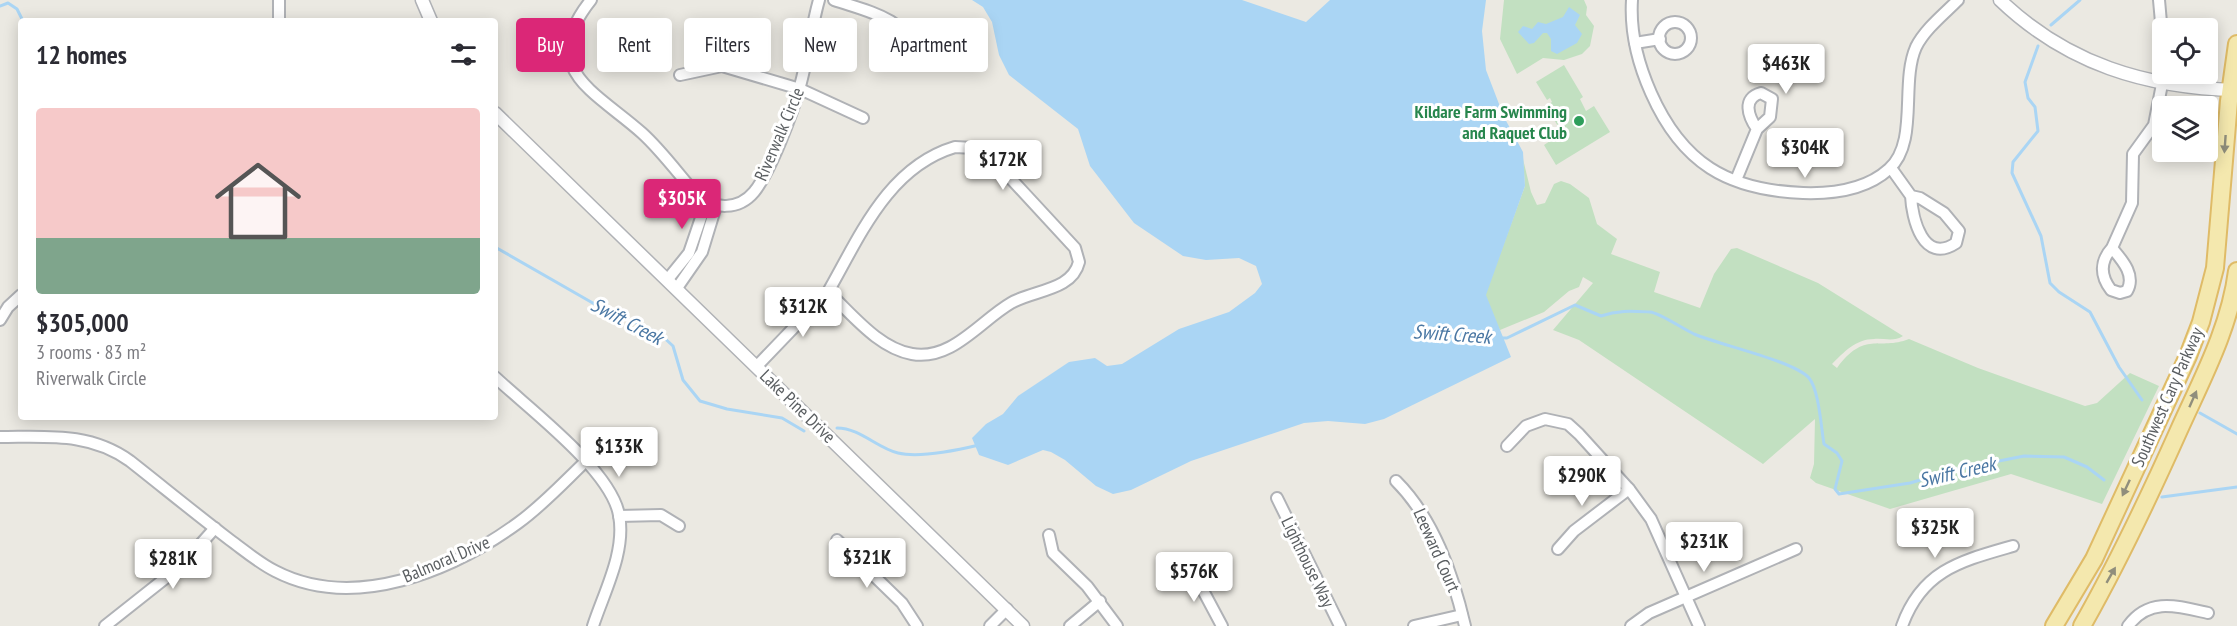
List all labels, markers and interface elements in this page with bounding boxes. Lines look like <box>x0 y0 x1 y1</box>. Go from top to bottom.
chip: Buy <box>516 18 585 72</box>
chip: Rent <box>597 18 672 72</box>
chip: Filters <box>684 18 771 72</box>
chip: New <box>783 18 857 72</box>
chip: Apartment <box>869 18 988 72</box>
map controls <box>2152 18 2218 162</box>
button: locate <box>2152 18 2218 84</box>
text: 12 homes <box>36 38 127 71</box>
icon: filters <box>447 38 480 71</box>
pin: $463K <box>1744 44 1828 95</box>
text: $463K <box>1762 50 1810 76</box>
street label: Riverwalk Circle <box>749 84 809 184</box>
button: layers <box>2152 96 2218 162</box>
place label: Kildare Farm Swimming and Raquet Club <box>1415 100 1567 144</box>
marker: Kildare Farm Swimming and Raquet Club <box>1572 114 1586 128</box>
pin: $304K <box>1763 128 1847 179</box>
text: $304K <box>1781 134 1829 160</box>
one-way arrow <box>2221 134 2230 153</box>
pin: $172K <box>961 140 1045 191</box>
text: $172K <box>979 146 1027 172</box>
icon: home <box>204 147 312 255</box>
pin: $305K <box>640 179 724 230</box>
text: $305K <box>658 185 706 211</box>
pin: $312K <box>761 287 845 338</box>
water label: Swift Creek <box>587 291 669 352</box>
text: $312K <box>779 293 827 319</box>
text: $305,000 <box>36 306 129 339</box>
water label: Swift Creek <box>1412 318 1494 350</box>
street label: Southwest Cary Parkway <box>2126 323 2208 470</box>
text: 3 rooms · 83 m² <box>36 339 146 365</box>
street label: Lake Pine Drive <box>755 364 841 448</box>
text: Riverwalk Circle <box>36 365 146 391</box>
one-way arrow <box>2189 390 2198 407</box>
pin: $133K <box>577 427 661 478</box>
text: $133K <box>595 433 643 459</box>
water label: Swift Creek <box>1916 450 2000 493</box>
pin: $290K <box>1540 456 1624 507</box>
text: $290K <box>1558 462 1606 488</box>
one-way arrow <box>2122 480 2131 497</box>
street label: Leeward Court <box>1408 505 1466 595</box>
pin: $325K <box>1893 508 1977 559</box>
street label: Lighthouse Way <box>1276 513 1340 611</box>
text: $325K <box>1911 514 1959 540</box>
pin: $231K <box>1662 522 1746 573</box>
text: $231K <box>1680 528 1728 554</box>
street label: Balmoral Drive <box>399 530 493 588</box>
pin: $321K <box>825 538 909 589</box>
pin: $281K <box>131 539 215 590</box>
text: $321K <box>843 544 891 570</box>
text: $281K <box>149 545 197 571</box>
pin: $576K <box>1152 552 1236 603</box>
text: $576K <box>1170 558 1218 584</box>
one-way arrow <box>2106 566 2116 583</box>

